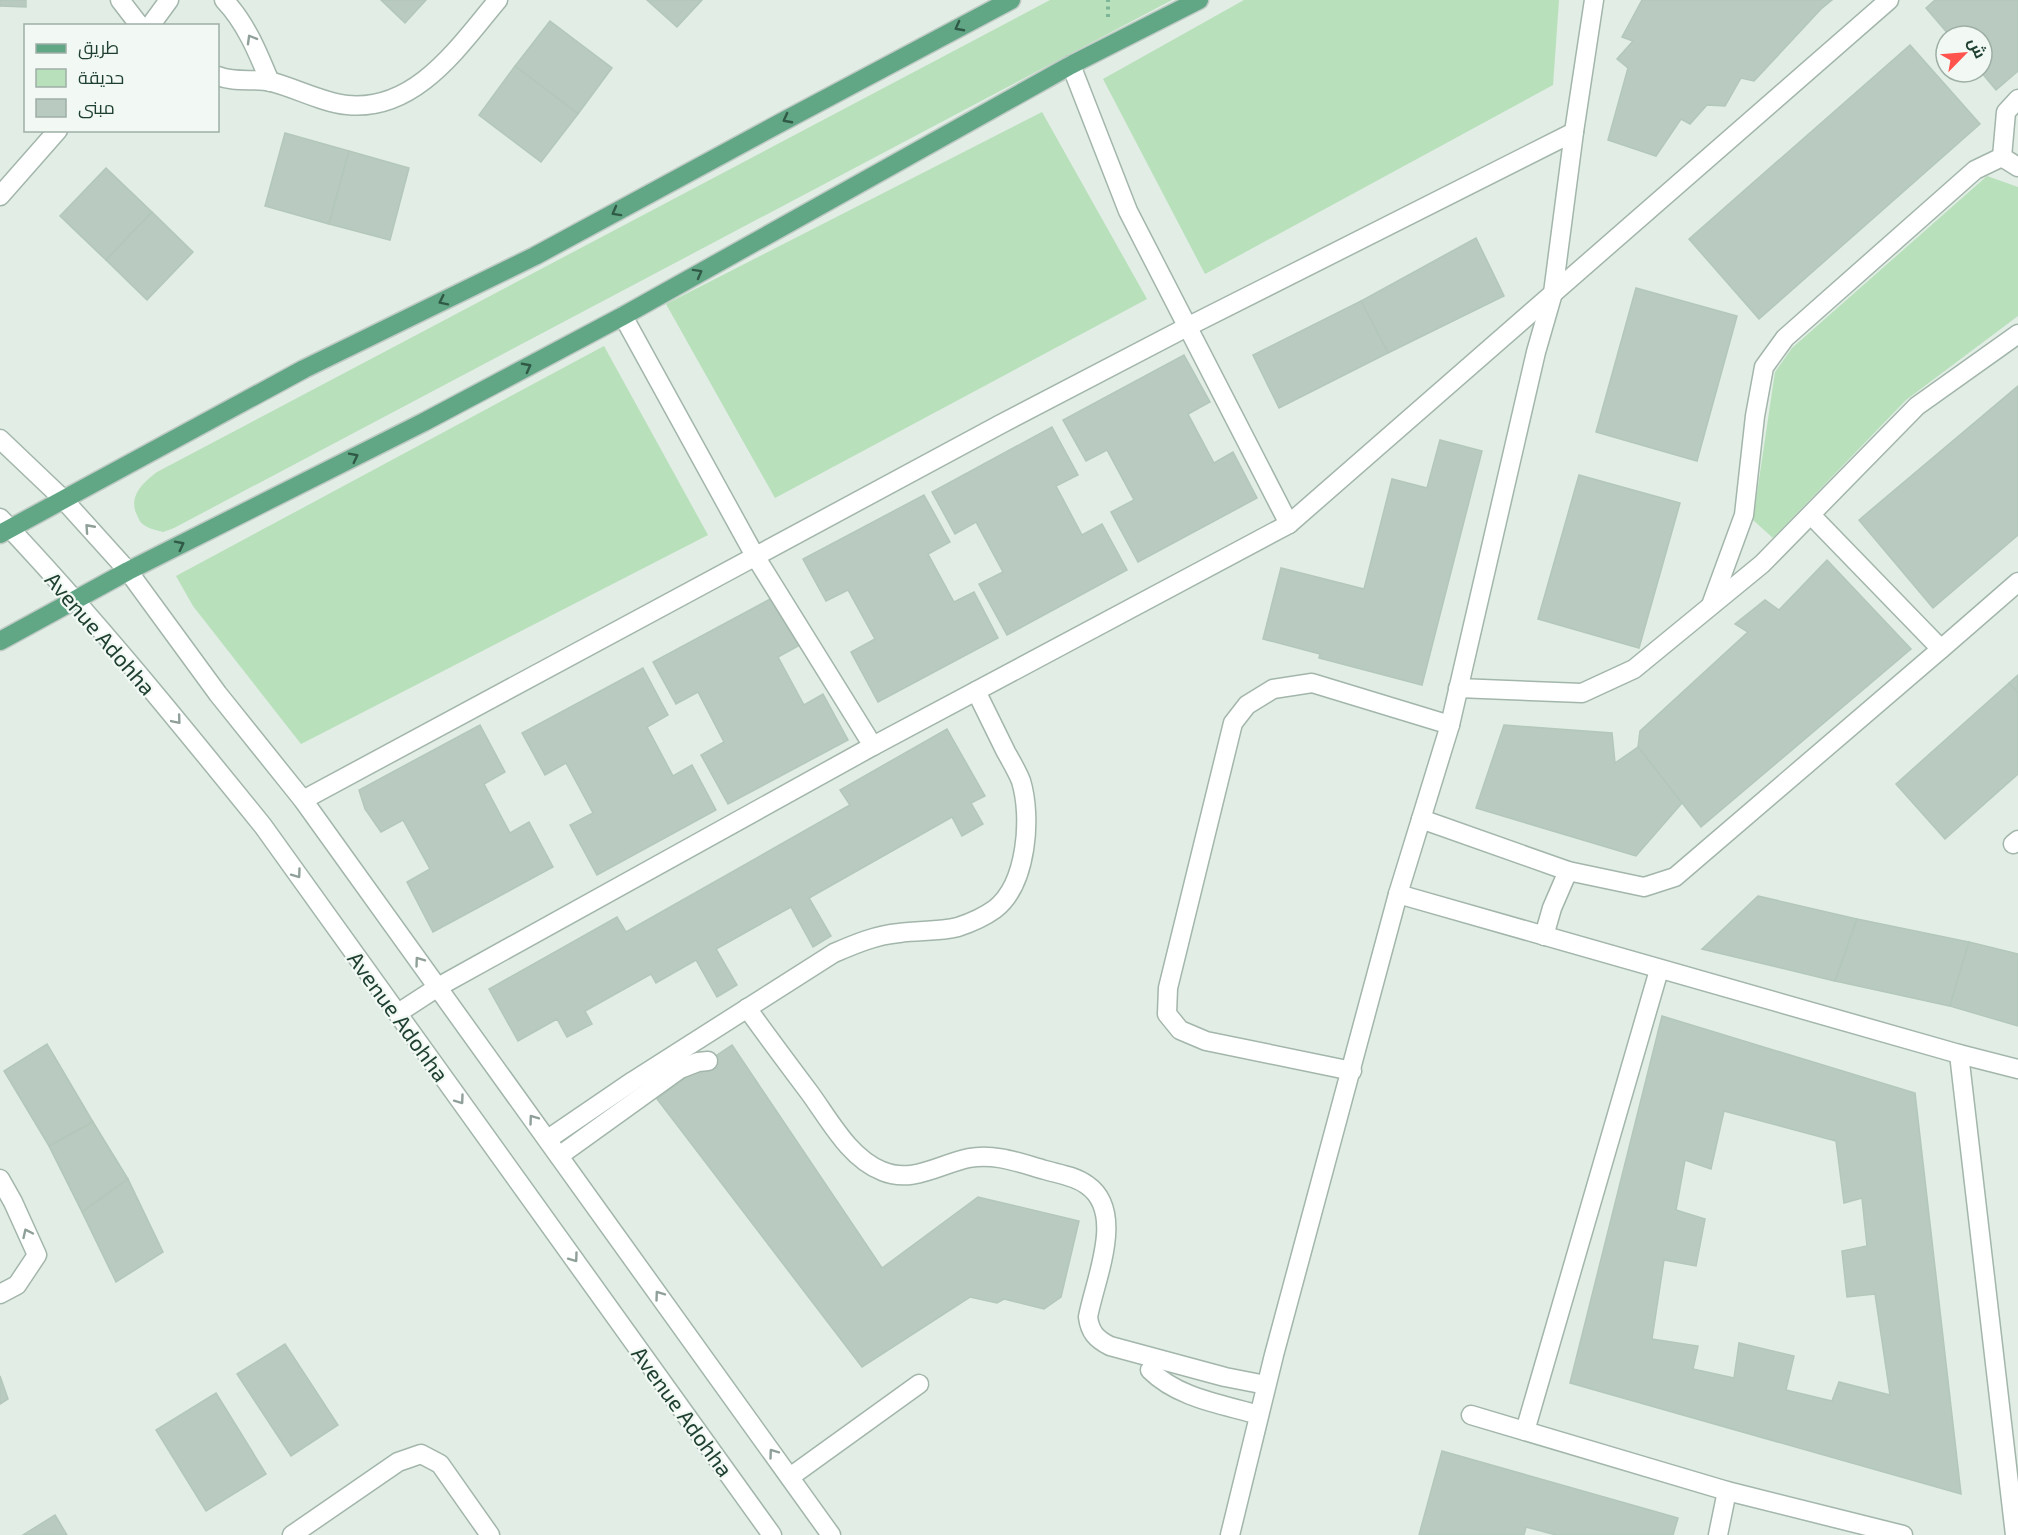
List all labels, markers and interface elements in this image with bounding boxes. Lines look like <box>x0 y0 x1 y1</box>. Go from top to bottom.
one-way arrow <box>955 20 966 32</box>
legend <box>24 24 219 132</box>
north arrow <box>1934 24 1994 84</box>
text: ش <box>1964 34 1991 61</box>
one-way arrow <box>246 35 258 45</box>
text: طريق <box>78 36 119 60</box>
text: حديقة <box>78 66 124 88</box>
text: مبنى <box>78 96 115 119</box>
one-way arrow <box>783 112 793 123</box>
one-way arrow <box>612 205 622 216</box>
one-way arrow <box>692 269 702 281</box>
one-way arrow <box>438 294 449 306</box>
one-way arrow <box>520 363 531 374</box>
one-way arrow <box>348 453 358 464</box>
one-way arrow <box>85 524 96 535</box>
one-way arrow <box>174 541 184 552</box>
street label: Avenue Adohha <box>40 566 162 700</box>
one-way arrow <box>169 713 180 724</box>
one-way arrow <box>290 867 301 878</box>
street label: Avenue Adohha <box>343 946 455 1086</box>
one-way arrow <box>415 957 426 968</box>
one-way arrow <box>453 1093 464 1104</box>
one-way arrow <box>529 1115 540 1126</box>
one-way arrow <box>23 1229 35 1240</box>
one-way arrow <box>566 1252 577 1263</box>
one-way arrow <box>655 1290 666 1301</box>
street label: Avenue Adohha <box>627 1341 739 1481</box>
one-way arrow <box>769 1449 780 1460</box>

